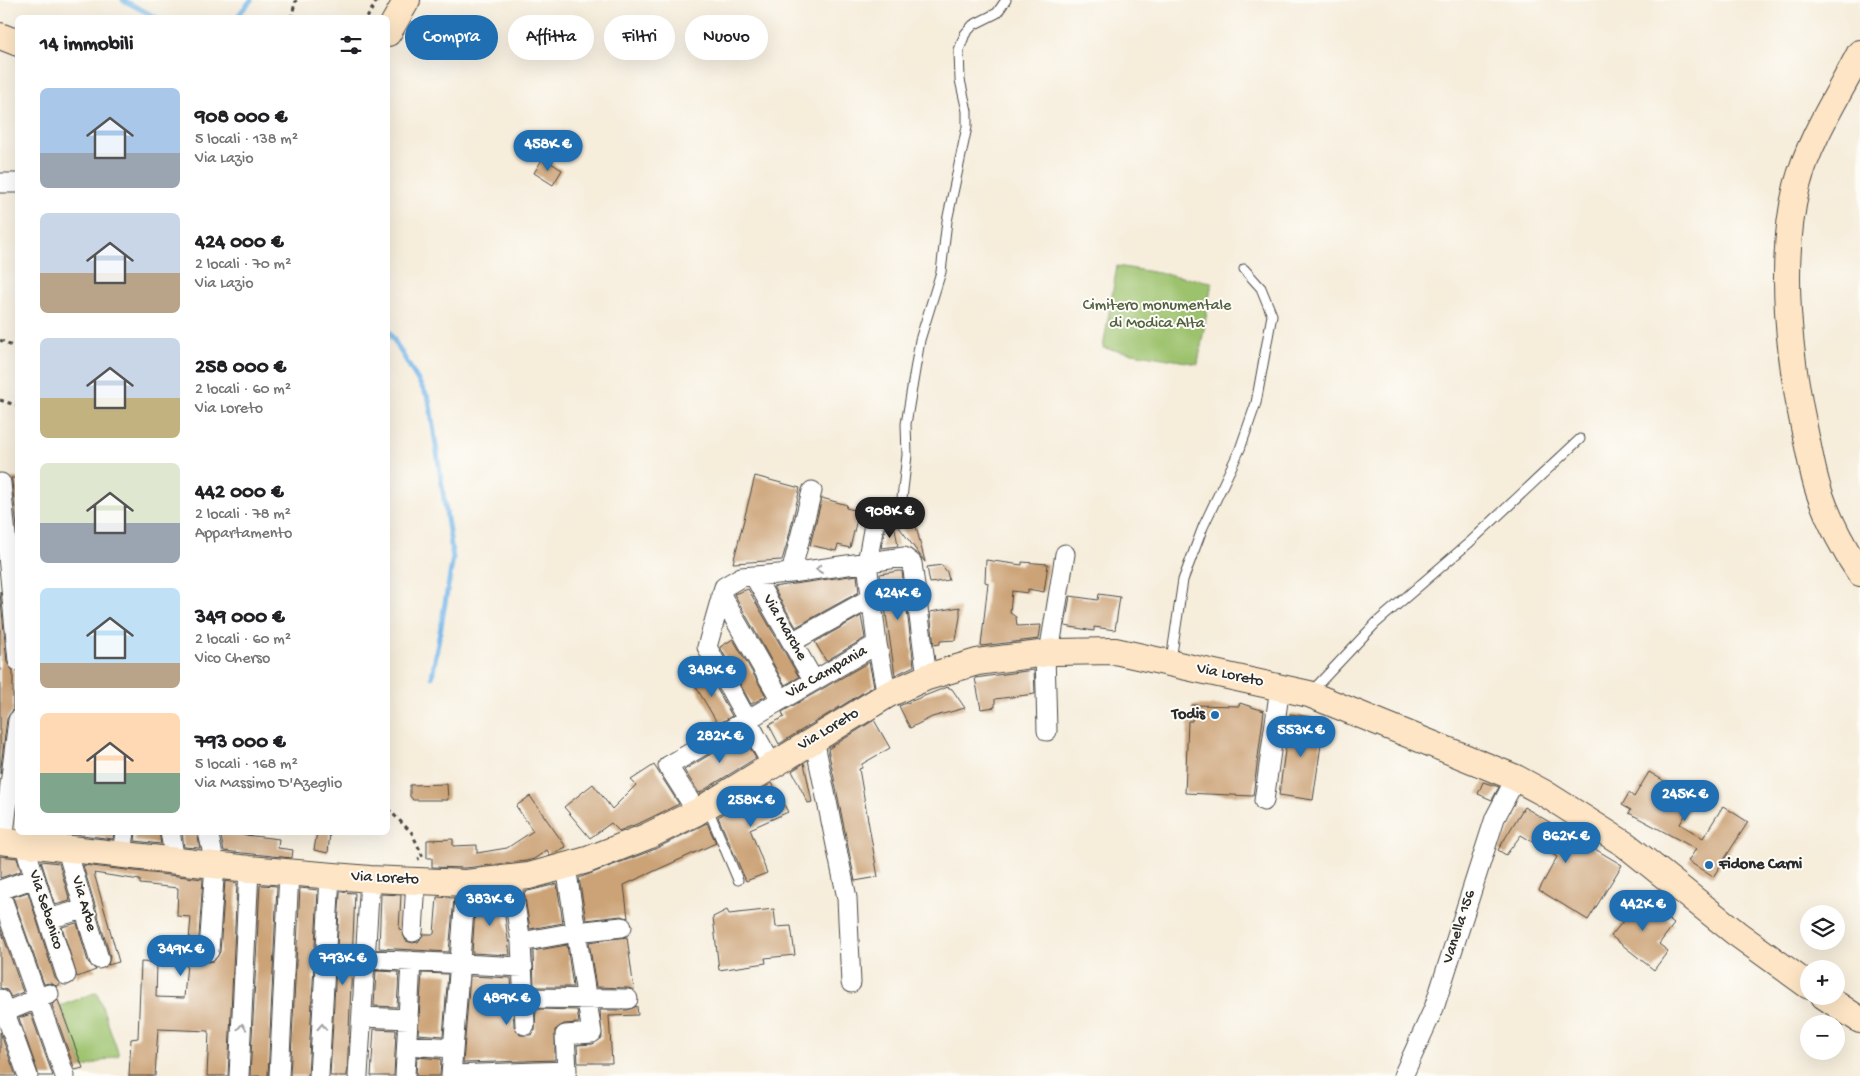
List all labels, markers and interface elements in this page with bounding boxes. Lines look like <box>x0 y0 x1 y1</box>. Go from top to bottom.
chip: Compra <box>405 15 498 60</box>
chip: Affitta <box>508 15 594 60</box>
chip: Filtri <box>604 15 675 60</box>
chip: Nuovo <box>685 15 768 60</box>
icon: filters <box>337 31 365 59</box>
text: 14 immobili <box>40 33 133 58</box>
text: 908 000 € <box>195 106 287 131</box>
icon: home <box>80 108 140 168</box>
pin: 458K € <box>507 130 589 172</box>
text: 5 locali · 138 m² <box>195 131 298 150</box>
text: 458K € <box>525 136 571 155</box>
text: Via Lazio <box>195 150 254 169</box>
text: 424 000 € <box>195 231 283 256</box>
icon: home <box>80 233 140 293</box>
text: 2 locali · 70 m² <box>195 256 291 275</box>
text: Via Lazio <box>195 275 254 294</box>
park label: Cimitero monumentale di Modica Alta <box>1083 297 1232 334</box>
text: 258 000 € <box>195 356 286 381</box>
icon: home <box>80 358 140 418</box>
text: 2 locali · 60 m² <box>195 381 291 400</box>
text: Via Loreto <box>195 400 263 419</box>
text: 442 000 € <box>195 481 283 506</box>
icon: home <box>80 483 140 543</box>
pin: 908K € <box>849 496 931 539</box>
text: 908K € <box>866 503 914 522</box>
text: 2 locali · 78 m² <box>195 506 291 525</box>
text: Appartamento <box>195 525 292 544</box>
one-way arrow <box>815 563 823 574</box>
pin: 424K € <box>857 578 939 621</box>
text: 424K € <box>875 585 921 604</box>
street label: Via Marche <box>757 591 811 665</box>
text: 349 000 € <box>195 606 285 631</box>
icon: home <box>80 608 140 668</box>
text: 2 locali · 60 m² <box>195 631 291 650</box>
street label: Via Campania <box>782 642 872 704</box>
text: Vico Cherso <box>195 650 270 669</box>
pin: 348K € <box>671 656 753 698</box>
street label: Via Loreto <box>1194 659 1265 692</box>
text: 348K € <box>689 662 735 681</box>
street label: Via Loreto <box>794 704 863 756</box>
place label: Todis <box>1170 706 1206 725</box>
marker: Todis <box>1209 709 1221 721</box>
pin: 553K € <box>1260 716 1342 758</box>
pin: 282K € <box>679 722 761 764</box>
text: 553K € <box>1277 722 1325 741</box>
text: 282K € <box>697 728 743 747</box>
text: 793 000 € <box>195 731 286 756</box>
icon: home <box>80 733 140 793</box>
text: 5 locali · 168 m² <box>195 756 298 775</box>
text: Via Massimo D'Azeglio <box>195 775 342 794</box>
pin: 245K € <box>1644 780 1726 822</box>
pin: 258K € <box>710 786 792 828</box>
text: 245K € <box>1662 786 1708 805</box>
text: 258K € <box>727 792 775 811</box>
pin: 862K € <box>1525 822 1607 864</box>
text: 862K € <box>1543 828 1589 847</box>
place label: Fidone Carni <box>1718 856 1803 875</box>
marker: Fidone Carni <box>1703 859 1715 871</box>
street label: Via Sebenico <box>23 867 67 952</box>
street label: Via Loreto <box>350 868 419 890</box>
street label: Via Arbe <box>66 873 100 935</box>
pin: 383K € <box>449 884 531 927</box>
street label: Vanella 156 <box>1439 887 1481 967</box>
pin: 442K € <box>1602 890 1684 932</box>
text: 383K € <box>466 891 514 910</box>
text: 442K € <box>1620 896 1666 915</box>
map controls <box>1800 905 1845 1060</box>
button: layers <box>1800 905 1845 950</box>
pin: 349K € <box>140 934 222 977</box>
text: 349K € <box>158 941 204 960</box>
pin: 793K € <box>302 944 384 986</box>
text: 793K € <box>320 950 366 969</box>
button: + <box>1800 960 1845 1005</box>
pin: 489K € <box>466 984 548 1026</box>
text: 489K € <box>484 990 530 1009</box>
button: − <box>1800 1015 1845 1060</box>
one-way arrow <box>236 1023 247 1031</box>
one-way arrow <box>317 1023 328 1031</box>

